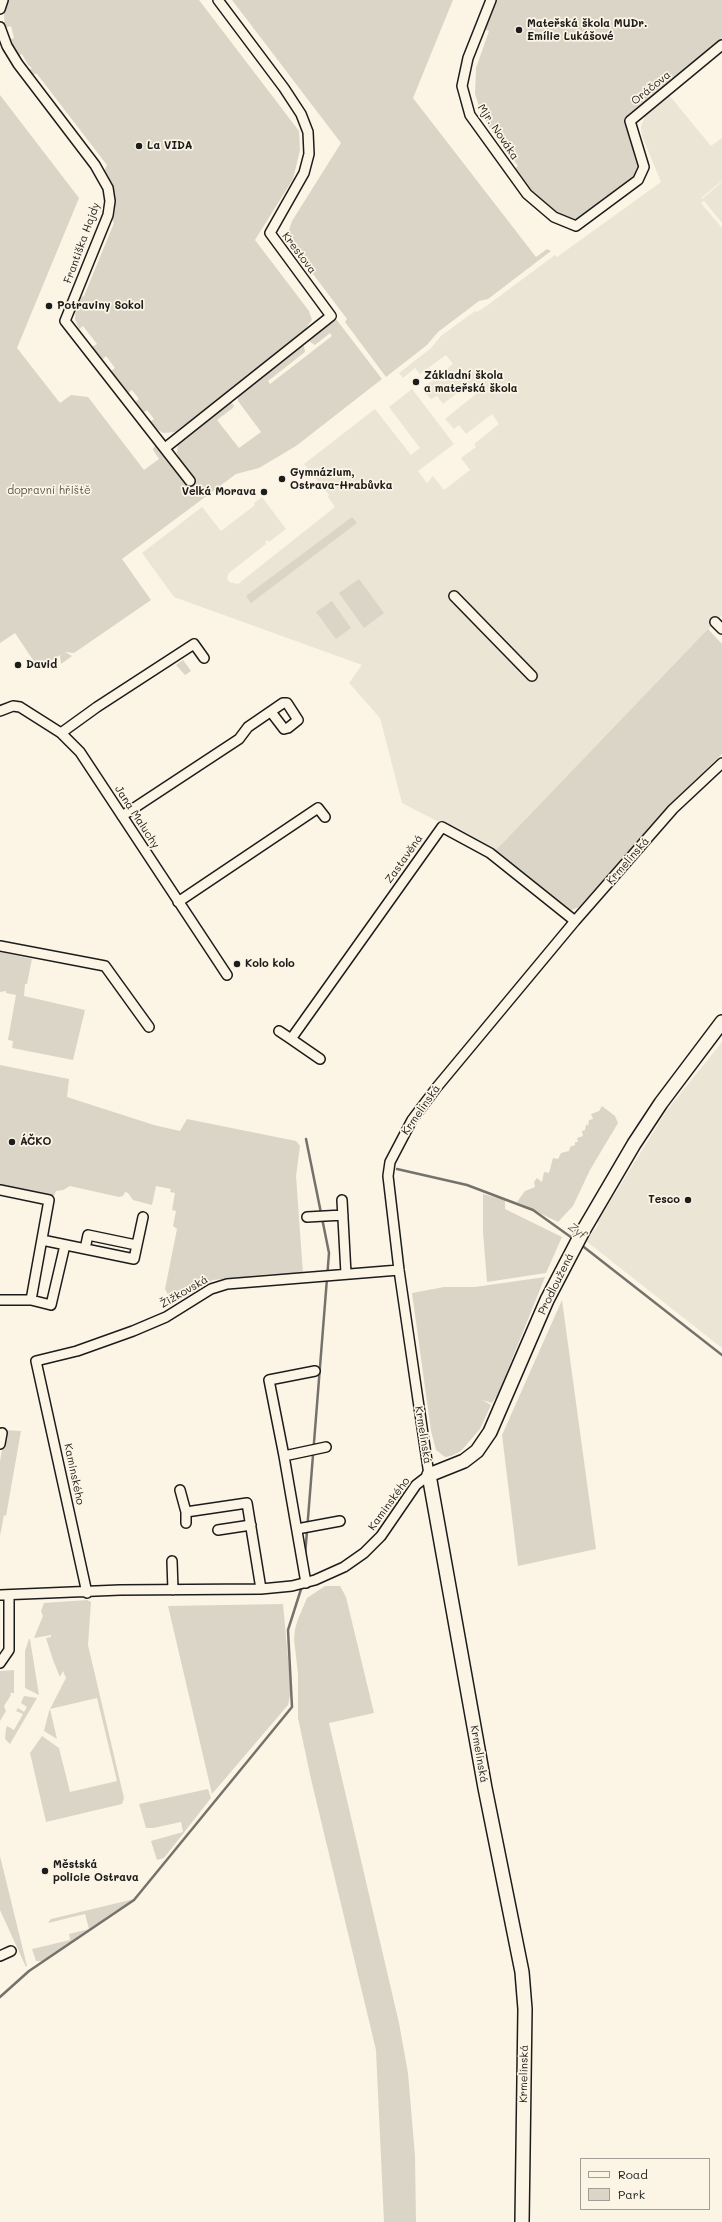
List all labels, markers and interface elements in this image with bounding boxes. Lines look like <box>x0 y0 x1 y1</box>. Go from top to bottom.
place label: Mateřská škola MUDr. Emílie Lukášové <box>527 17 647 43</box>
marker: Mateřská škola MUDr. Emílie Lukášové <box>514 25 524 35</box>
street label: Oráčova <box>629 68 673 108</box>
street label: Mjr. Nováka <box>475 102 521 162</box>
place label: La VIDA <box>147 139 193 153</box>
marker: La VIDA <box>134 141 144 151</box>
street label: Františka Hajdy <box>61 201 103 285</box>
street label: Krestova <box>279 230 319 276</box>
place label: Potraviny Sokol <box>57 299 144 313</box>
marker: Potraviny Sokol <box>44 301 54 311</box>
place label: Základní škola a mateřská škola <box>424 369 517 395</box>
marker: Základní škola a mateřská škola <box>411 377 421 387</box>
place label: Gymnázium, Ostrava-Hrabůvka <box>290 466 392 492</box>
marker: Gymnázium, Ostrava-Hrabůvka <box>277 474 287 484</box>
park label: dopravní hřiště <box>7 484 91 498</box>
place label: Velká Morava <box>182 485 256 499</box>
marker: Velká Morava <box>259 487 269 497</box>
place label: David <box>26 658 57 672</box>
marker: David <box>13 660 23 670</box>
street label: Jana Maluchy <box>112 783 162 851</box>
street label: Zastavěná <box>382 832 426 886</box>
street label: Krmelínská <box>604 835 652 887</box>
place label: Kolo kolo <box>245 957 295 971</box>
marker: Kolo kolo <box>232 959 242 969</box>
street label: Krmelínská <box>399 1082 443 1138</box>
place label: ÁČKO <box>20 1135 51 1149</box>
marker: ÁČKO <box>7 1137 17 1147</box>
place label: Tesco <box>648 1193 680 1207</box>
marker: Tesco <box>683 1195 693 1205</box>
water label: Zyf <box>565 1220 589 1242</box>
street label: Prodloužená <box>535 1251 577 1317</box>
street label: Žižkovská <box>158 1273 210 1311</box>
street label: Krmelínská <box>412 1405 434 1465</box>
street label: Kaminského <box>61 1442 87 1506</box>
street label: Kaminského <box>365 1475 413 1533</box>
street label: Krmelínská <box>467 1724 491 1784</box>
place label: Městská policie Ostrava <box>53 1858 139 1884</box>
marker: Městská policie Ostrava <box>40 1866 50 1876</box>
street label: Krmelínská <box>517 2045 531 2103</box>
legend <box>580 2158 710 2210</box>
text: Road <box>618 2166 648 2182</box>
text: Park <box>618 2186 645 2202</box>

